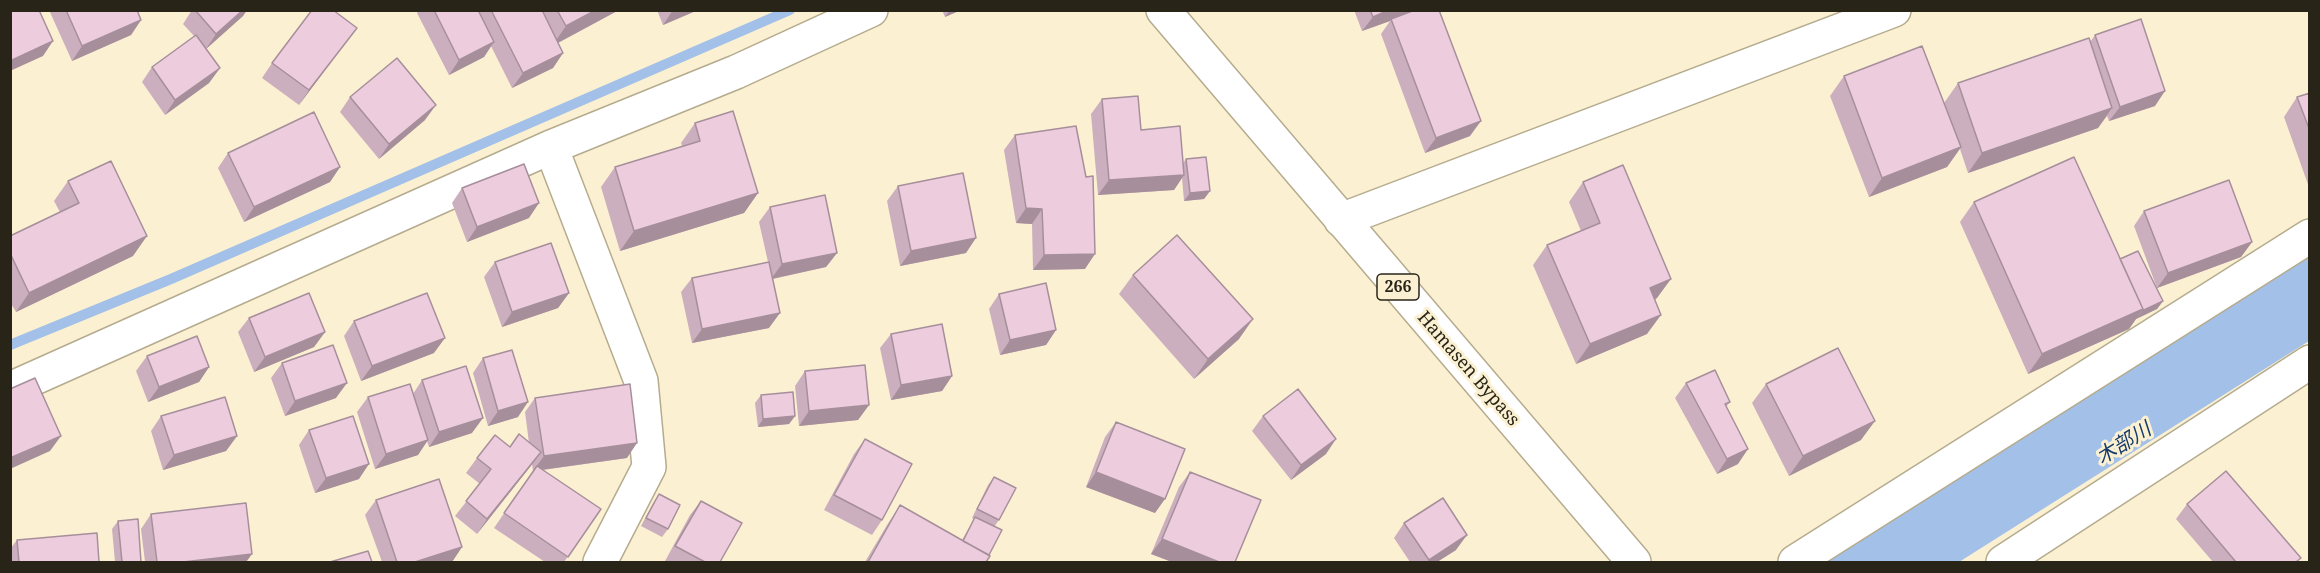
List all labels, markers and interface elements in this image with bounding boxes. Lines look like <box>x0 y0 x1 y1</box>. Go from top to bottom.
road number: 266 <box>1377 274 1419 300</box>
street label: Hamasen Bypass <box>1412 307 1524 431</box>
water label: 木部川 <box>2092 418 2156 470</box>

